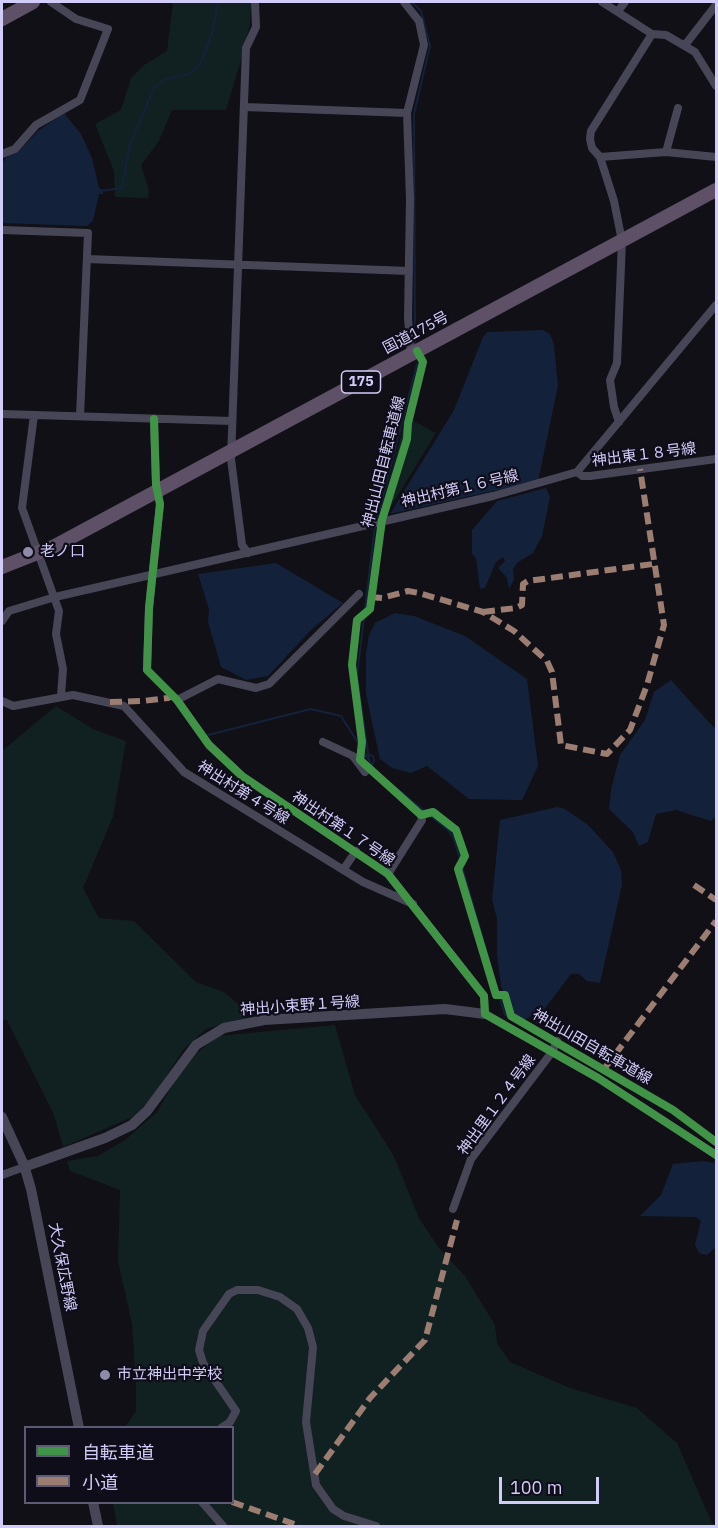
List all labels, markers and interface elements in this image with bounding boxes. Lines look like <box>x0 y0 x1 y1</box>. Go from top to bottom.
street label: 国道175号 <box>380 308 452 358</box>
road number: 175 <box>342 371 380 393</box>
street label: 神出山田自転車道線 <box>359 394 409 530</box>
street label: 神出東１８号線 <box>591 440 697 470</box>
street label: 神出村第１６号線 <box>400 467 520 511</box>
place label: 老ノ口 <box>40 543 85 561</box>
marker: 老ノ口 <box>21 545 35 559</box>
street label: 神出村第４号線 <box>194 758 292 828</box>
street label: 神出村第１７号線 <box>288 788 398 870</box>
street label: 神出小束野１号線 <box>240 993 360 1019</box>
street label: 神出山田自転車道線 <box>529 1005 655 1089</box>
street label: 神出里１２４号線 <box>454 1051 540 1159</box>
street label: 大久保広野線 <box>45 1221 79 1313</box>
place label: 市立神出中学校 <box>117 1366 222 1384</box>
marker: 市立神出中学校 <box>98 1368 112 1382</box>
legend <box>24 1426 234 1504</box>
text: 自転車道 <box>82 1441 154 1464</box>
scale bar <box>502 1465 602 1503</box>
text: 小道 <box>82 1471 118 1494</box>
text: 100 m <box>510 1476 562 1499</box>

